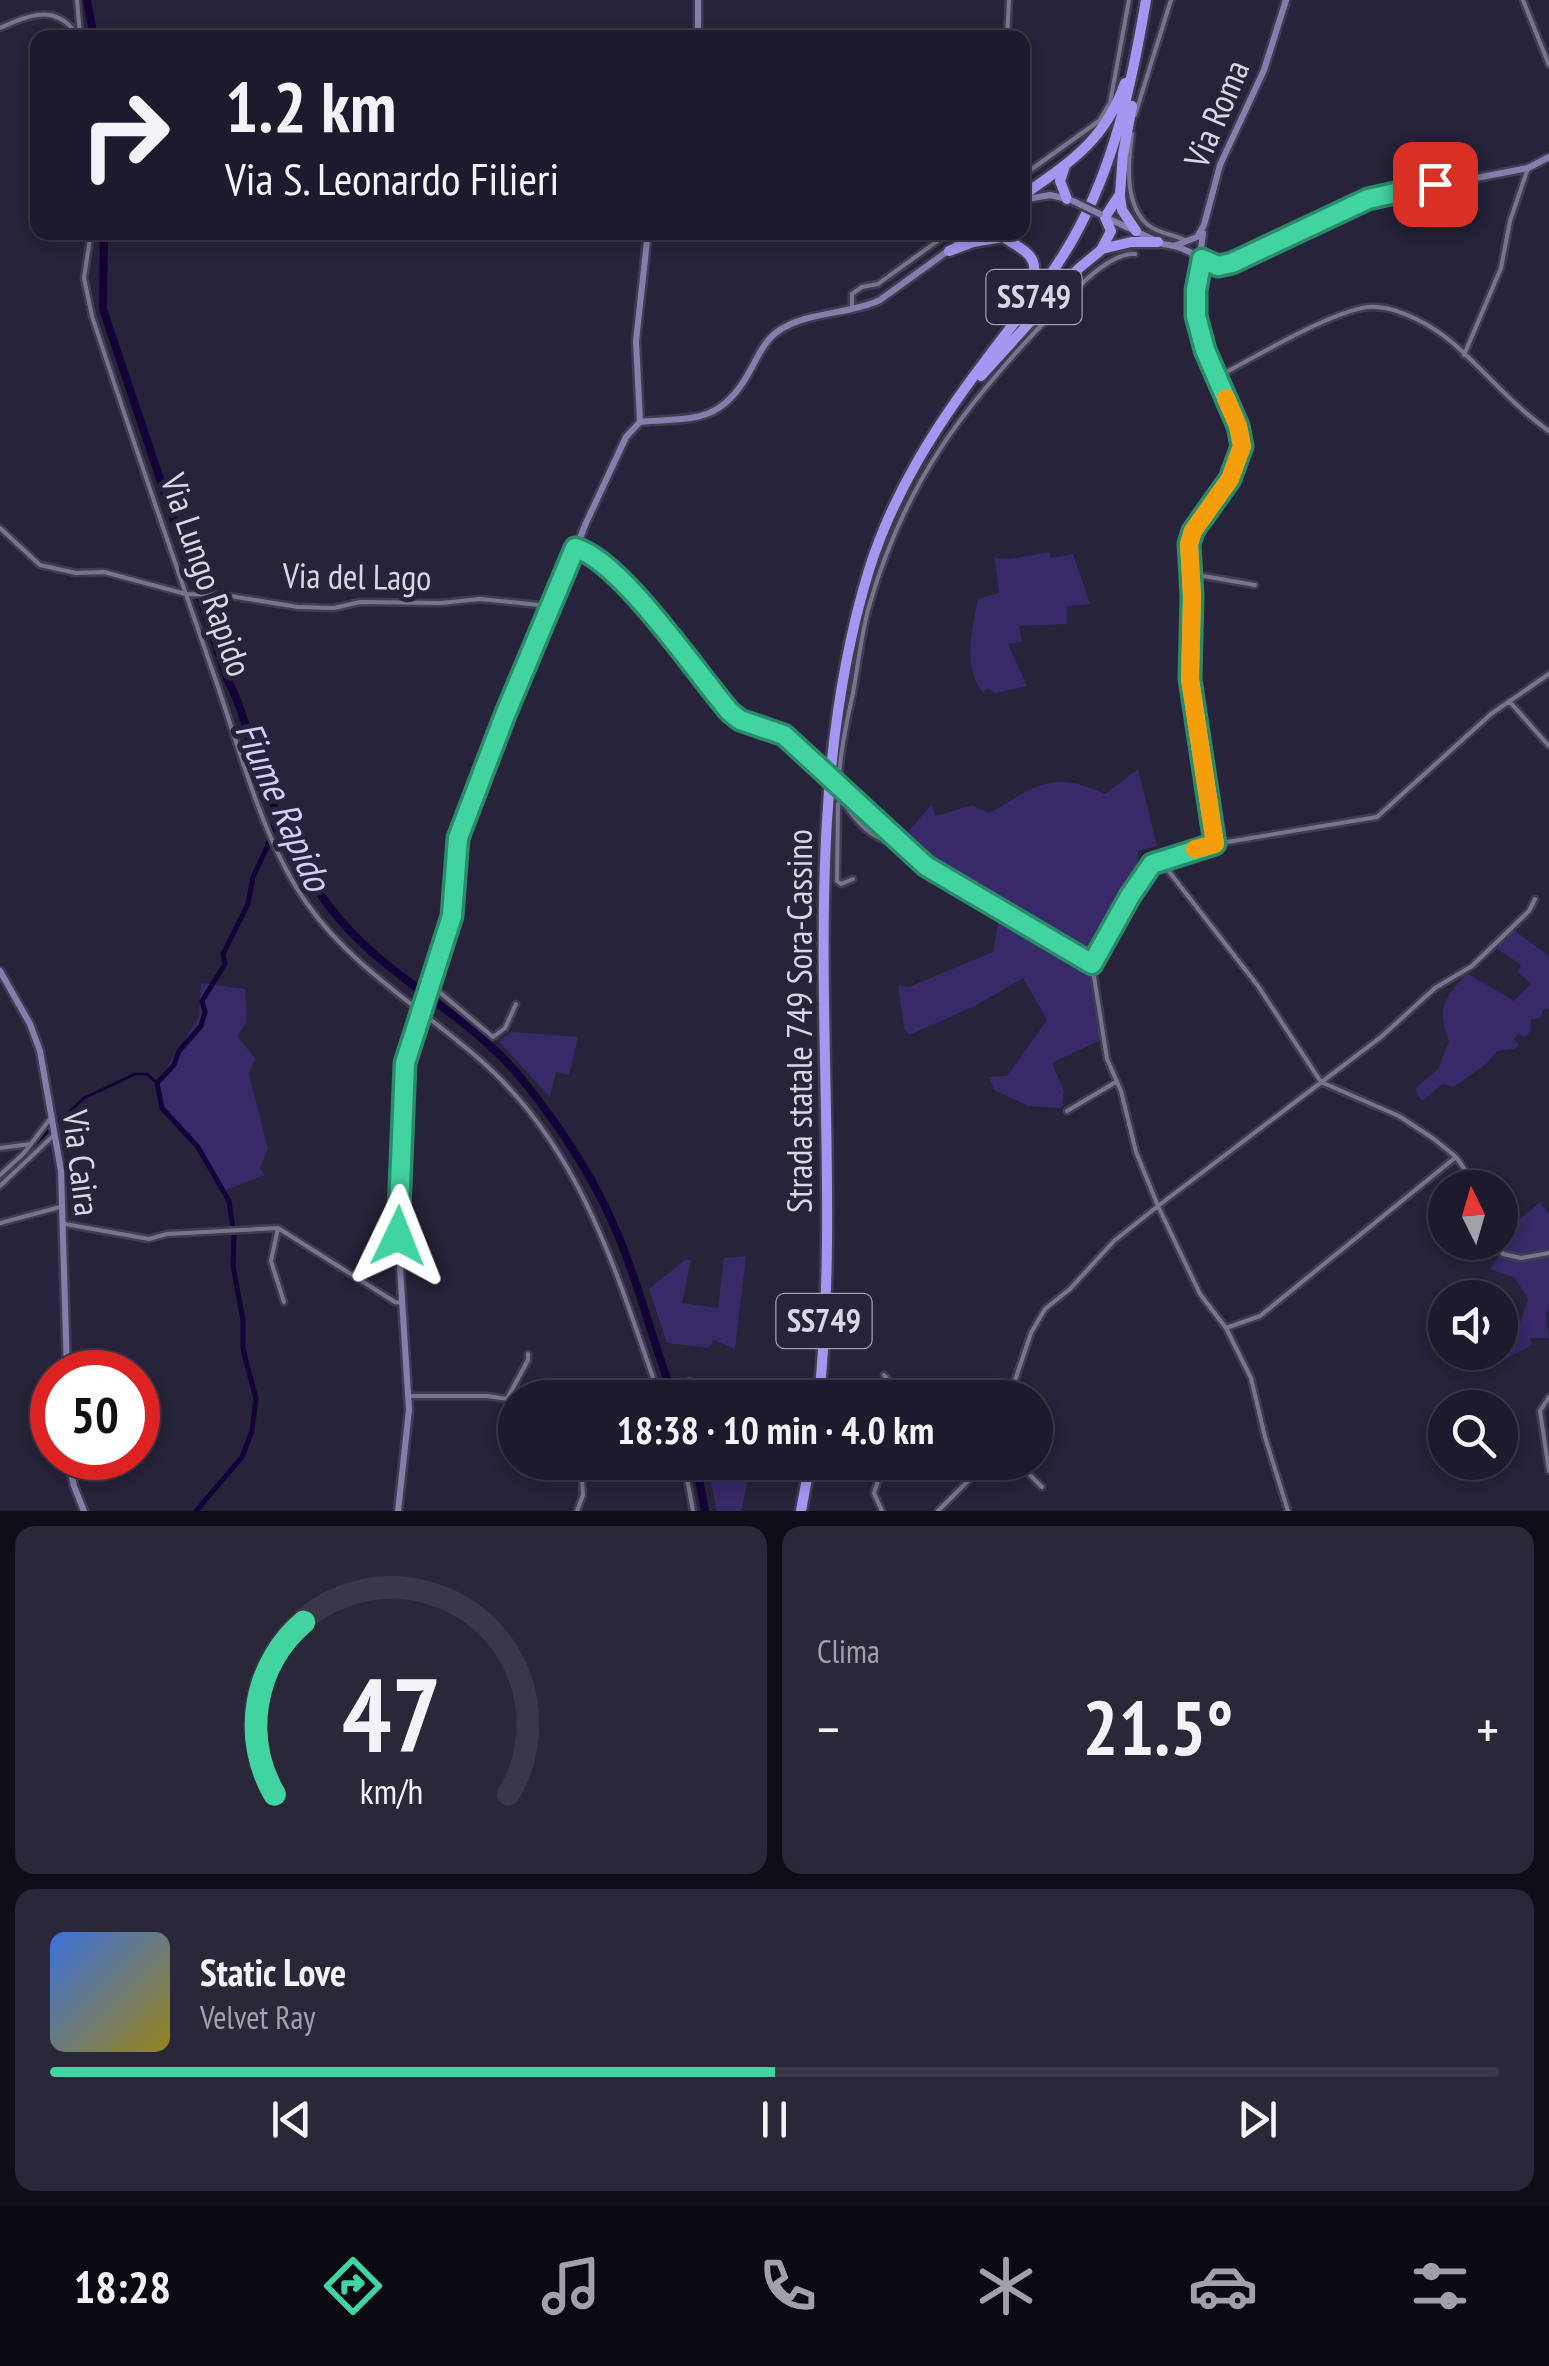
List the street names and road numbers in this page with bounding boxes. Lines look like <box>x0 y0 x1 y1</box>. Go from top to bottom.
street label: Via Roma <box>1173 53 1259 175</box>
road number: SS749 <box>986 270 1082 324</box>
street label: Via Lungo Rapido <box>150 466 263 682</box>
street label: Via del Lago <box>281 552 432 600</box>
street label: Strada statale 749 Sora-Cassino <box>776 829 822 1213</box>
street label: Via Caira <box>53 1106 111 1218</box>
road number: SS749 <box>776 1294 872 1348</box>

